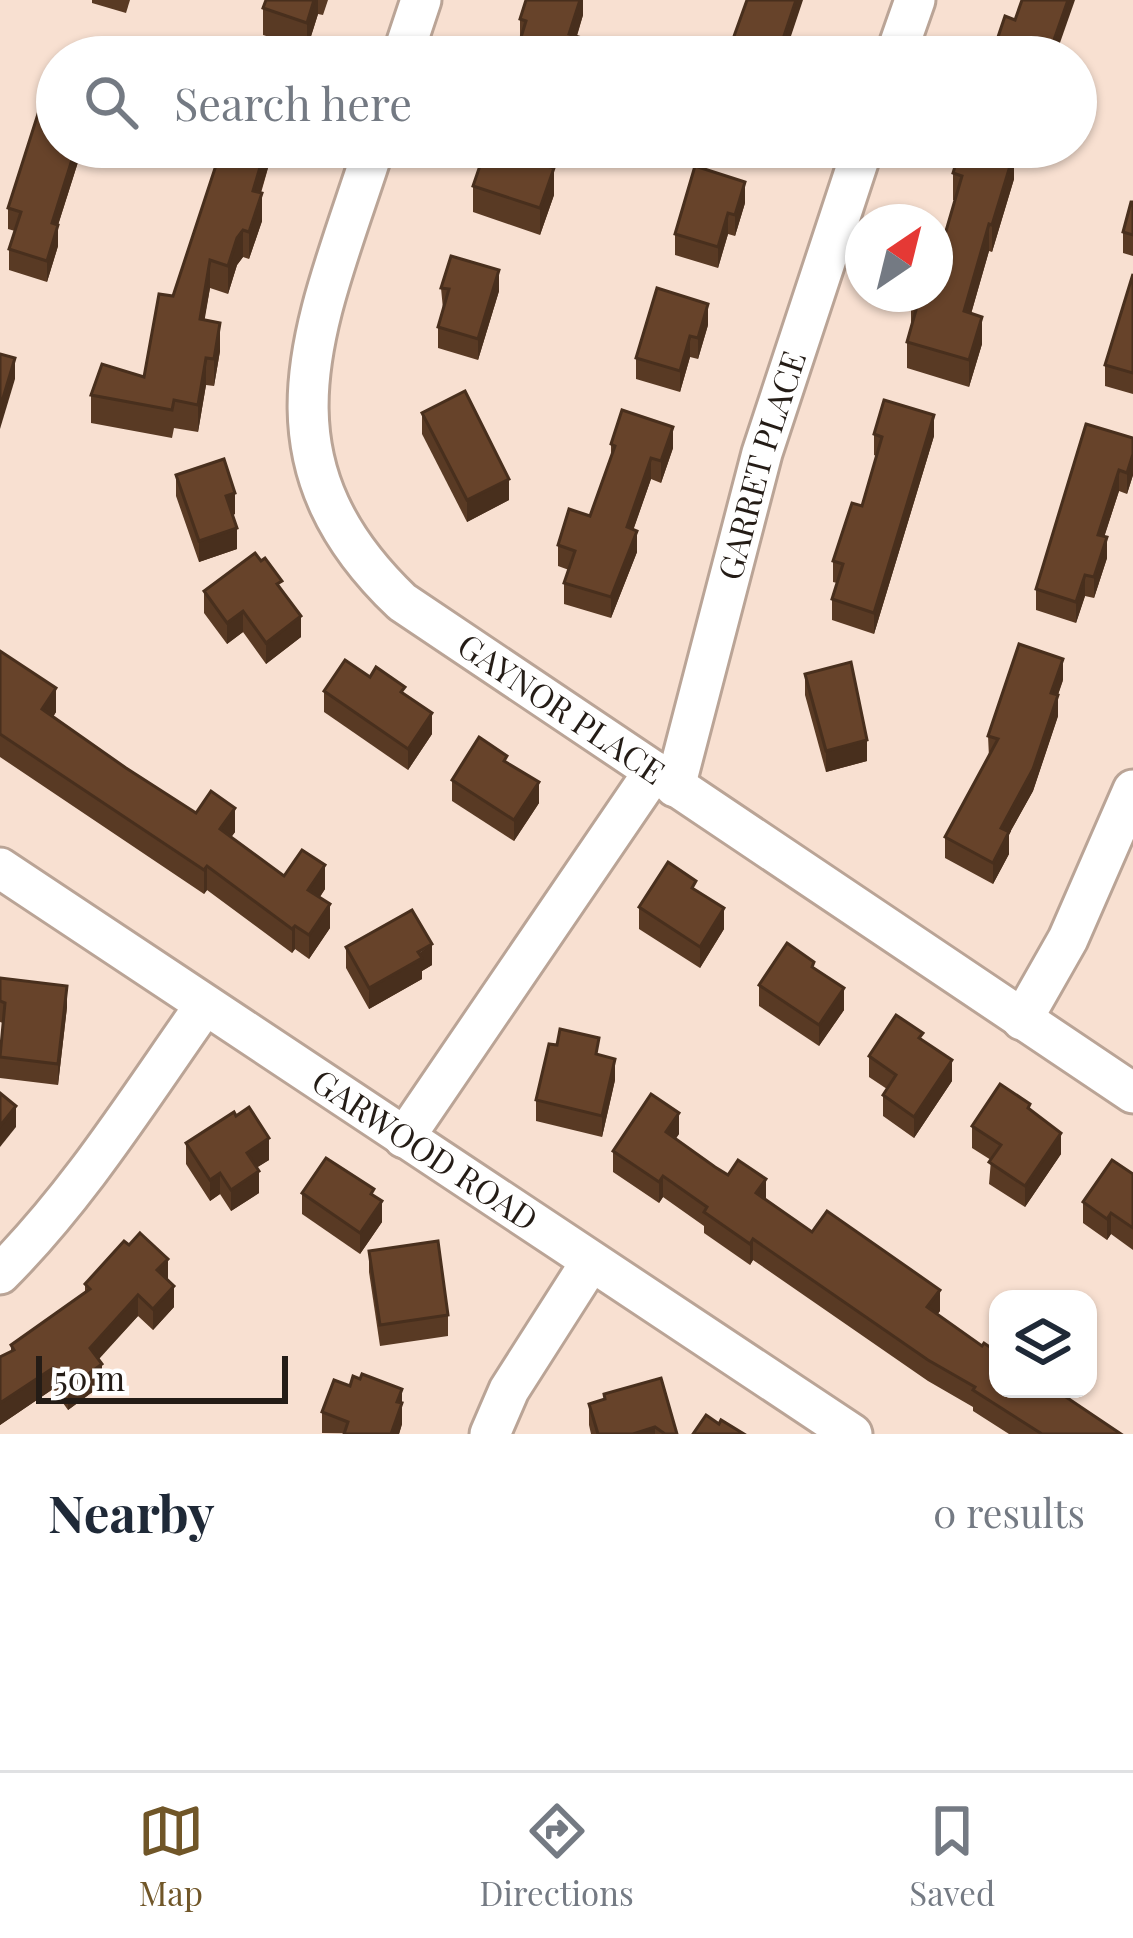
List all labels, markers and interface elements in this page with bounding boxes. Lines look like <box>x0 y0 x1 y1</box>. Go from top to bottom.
search box <box>36 36 1097 168</box>
icon: search <box>78 69 144 135</box>
text: Search here <box>174 72 412 132</box>
north arrow <box>845 204 953 312</box>
street label: GARRET PLACE <box>706 345 814 584</box>
street label: GAYNOR PLACE <box>450 622 674 793</box>
street label: GARWOOD ROAD <box>304 1058 547 1239</box>
map controls <box>989 1290 1097 1398</box>
button: layers <box>989 1290 1097 1398</box>
scale bar <box>36 1350 288 1403</box>
text: 50 m <box>54 1355 125 1399</box>
text: Nearby <box>48 1478 214 1546</box>
text: 0 results <box>933 1486 1085 1538</box>
tab: Map <box>138 1798 204 1914</box>
tab: Directions <box>479 1798 634 1914</box>
tab: Saved <box>909 1798 995 1914</box>

